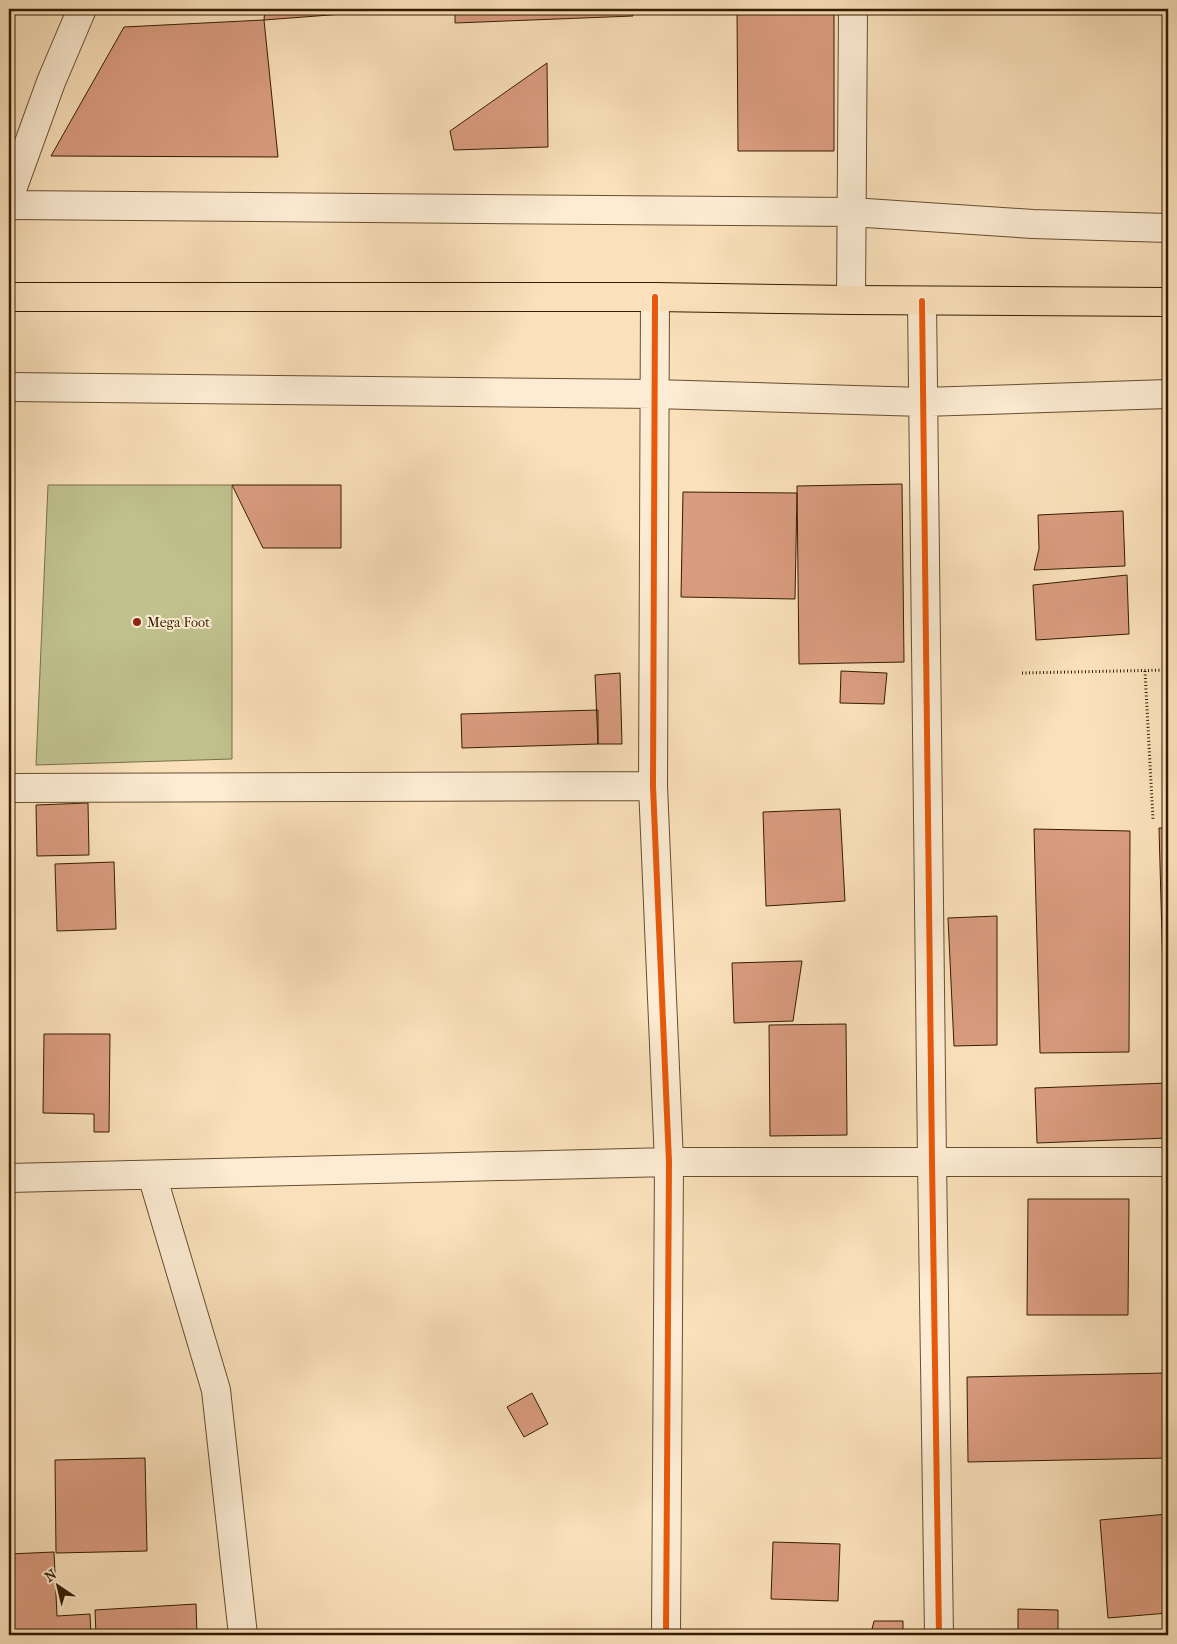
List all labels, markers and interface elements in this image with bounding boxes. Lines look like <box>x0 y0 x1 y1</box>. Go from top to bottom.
place label: Mega Foot <box>147 614 210 631</box>
marker: Mega Foot <box>131 616 143 628</box>
north arrow <box>32 1562 82 1612</box>
text: N <box>42 1566 60 1586</box>

